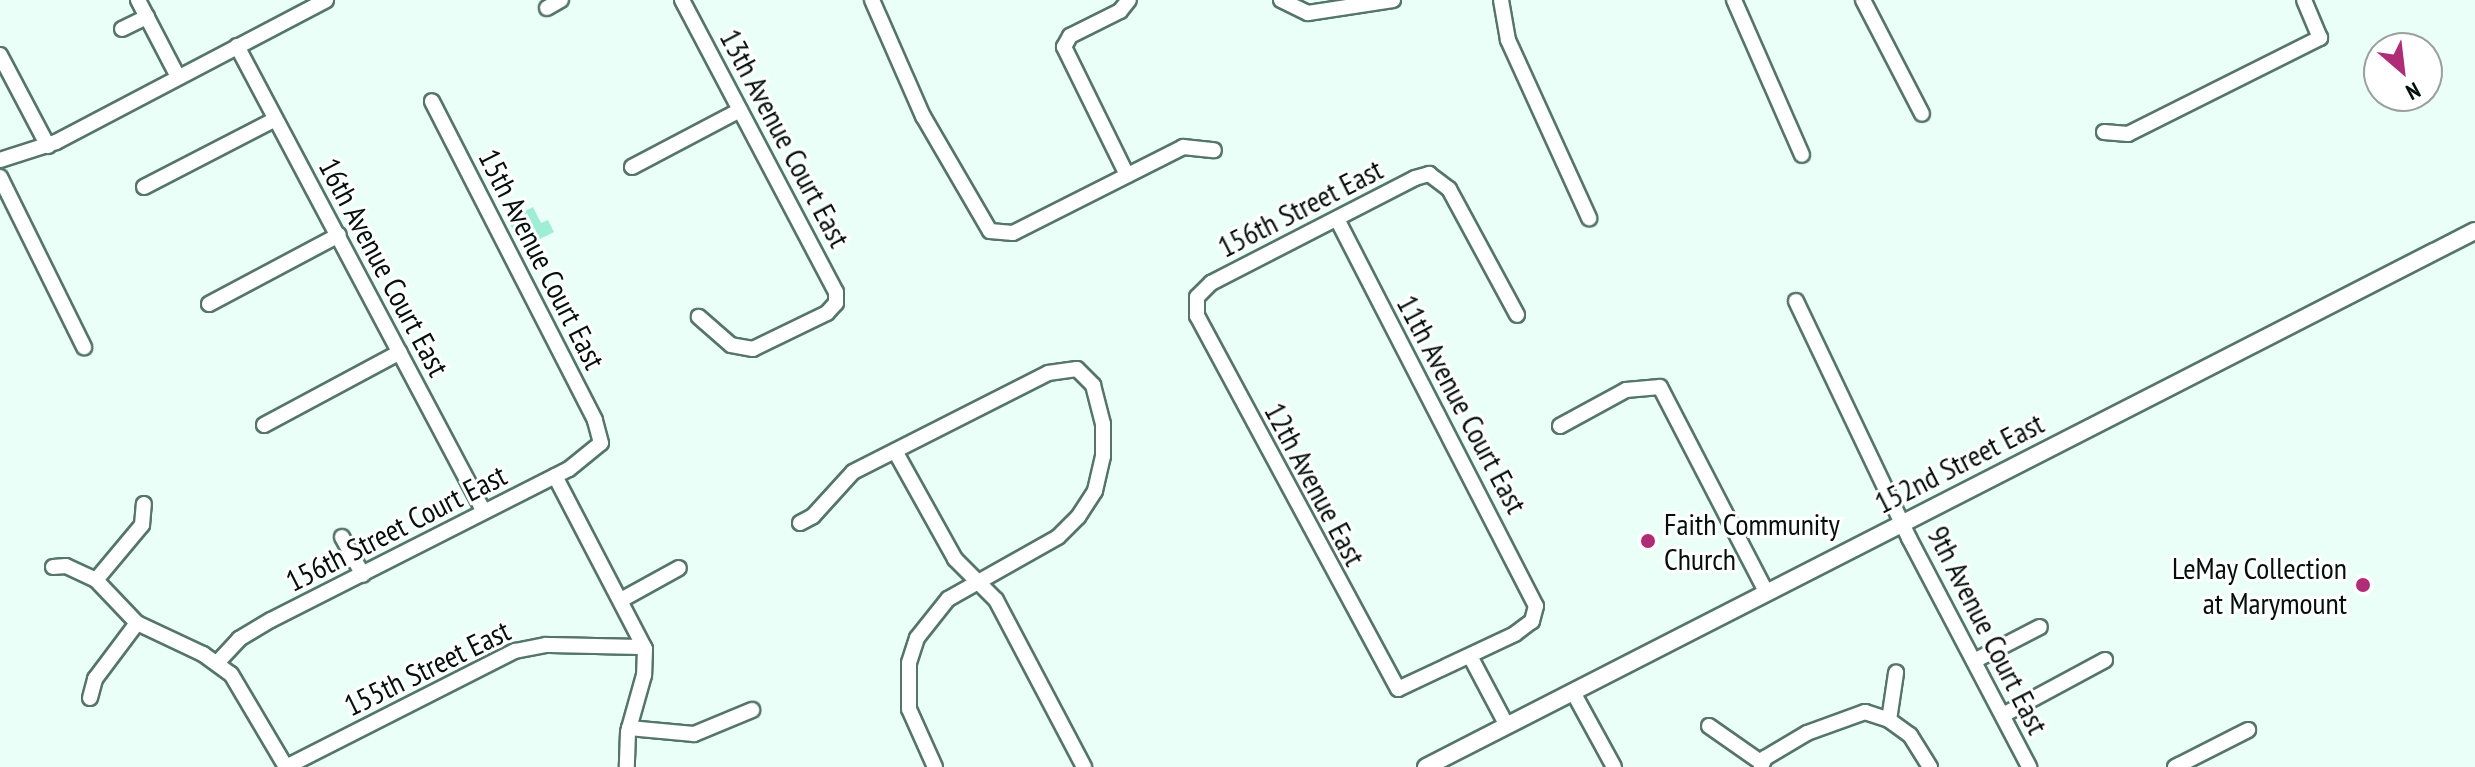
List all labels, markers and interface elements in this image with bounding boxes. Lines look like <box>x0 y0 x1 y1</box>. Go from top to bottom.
street label: 13th Avenue Court East <box>712 22 858 254</box>
north arrow <box>2363 32 2443 112</box>
text: N <box>2402 76 2425 107</box>
street label: 15th Avenue Court East <box>471 143 613 375</box>
street label: 16th Avenue Court East <box>311 151 457 383</box>
street label: 156th Street East <box>1212 151 1388 265</box>
street label: 11th Avenue Court East <box>1389 288 1535 520</box>
street label: 12th Avenue East <box>1257 396 1373 572</box>
street label: 152nd Street East <box>1869 405 2049 521</box>
street label: 156th Street Court East <box>280 457 512 599</box>
place label: Faith Community Church <box>1664 506 1840 576</box>
street label: 9th Avenue Court East <box>1920 520 2056 740</box>
marker: Faith Community Church <box>1639 532 1657 550</box>
place label: LeMay Collection at Marymount <box>2171 550 2347 620</box>
marker: LeMay Collection at Marymount <box>2354 576 2372 594</box>
street label: 155th Street East <box>338 612 516 724</box>

